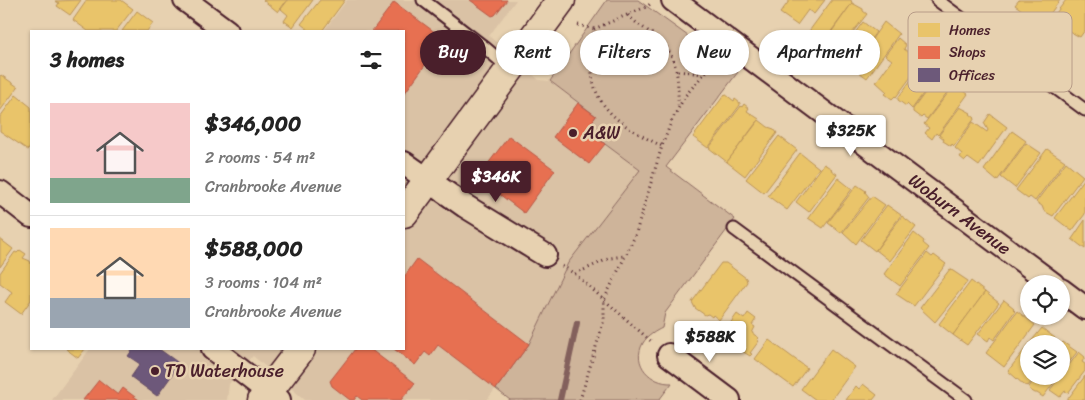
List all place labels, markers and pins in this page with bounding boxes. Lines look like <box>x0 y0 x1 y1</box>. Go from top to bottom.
pin: $325K <box>816 114 886 157</box>
place label: A&W <box>582 117 621 149</box>
marker: A&W <box>567 127 579 139</box>
pin: $346K <box>461 160 531 203</box>
pin: $588K <box>675 320 745 363</box>
place label: TD Waterhouse <box>165 355 284 387</box>
marker: TD Waterhouse <box>149 365 161 377</box>

